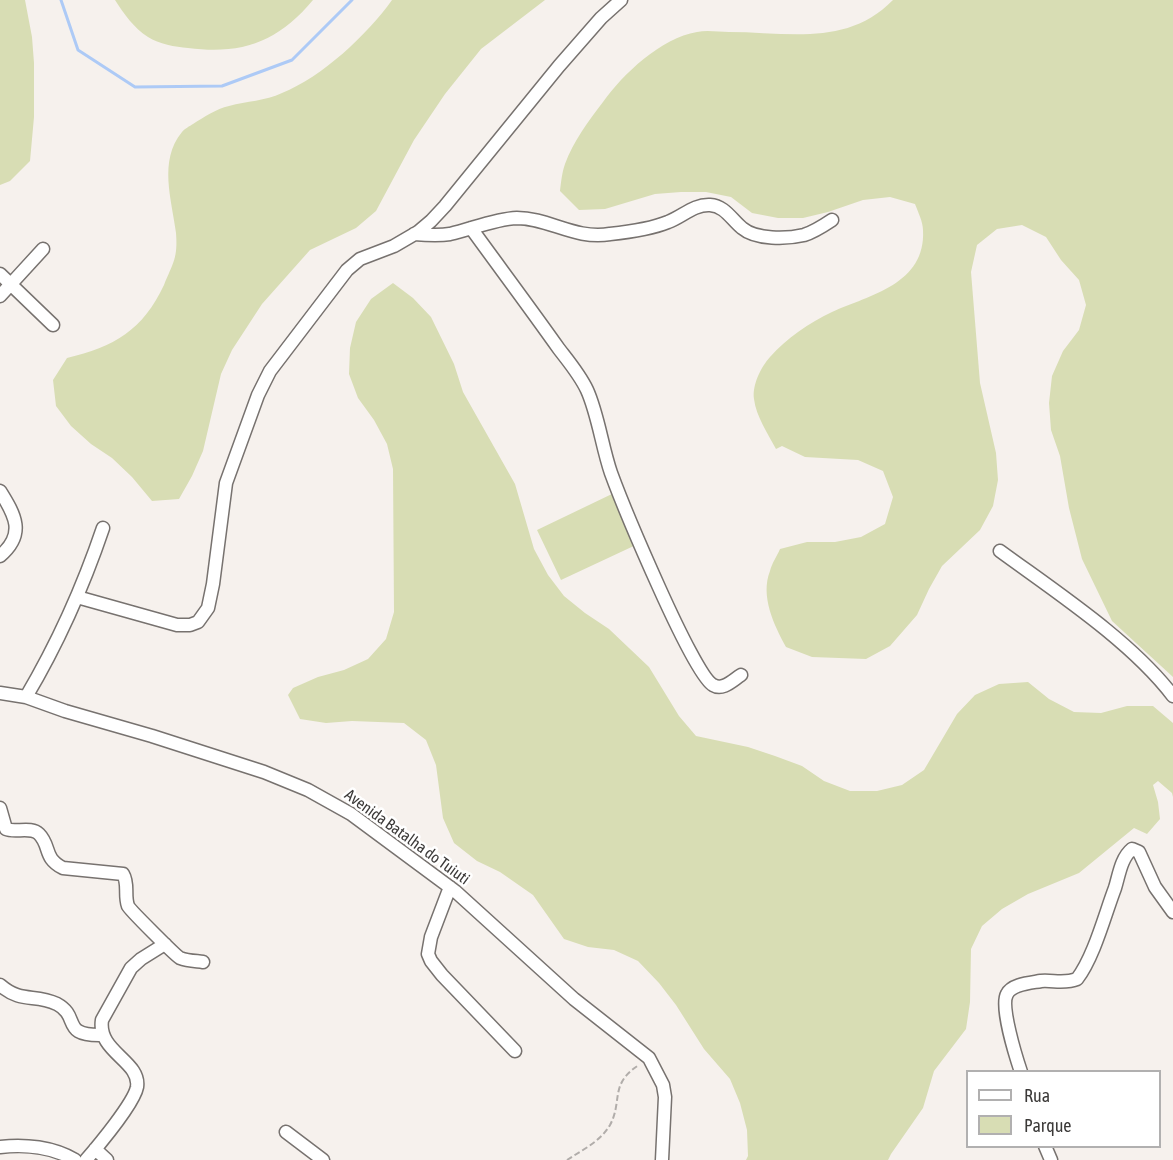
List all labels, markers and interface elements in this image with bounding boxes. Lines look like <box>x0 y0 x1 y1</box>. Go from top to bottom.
street label: Avenida Batalha do Tuiuti <box>341 785 473 889</box>
legend <box>966 1070 1161 1148</box>
text: Rua <box>1024 1085 1050 1106</box>
text: Parque <box>1024 1115 1072 1136</box>

